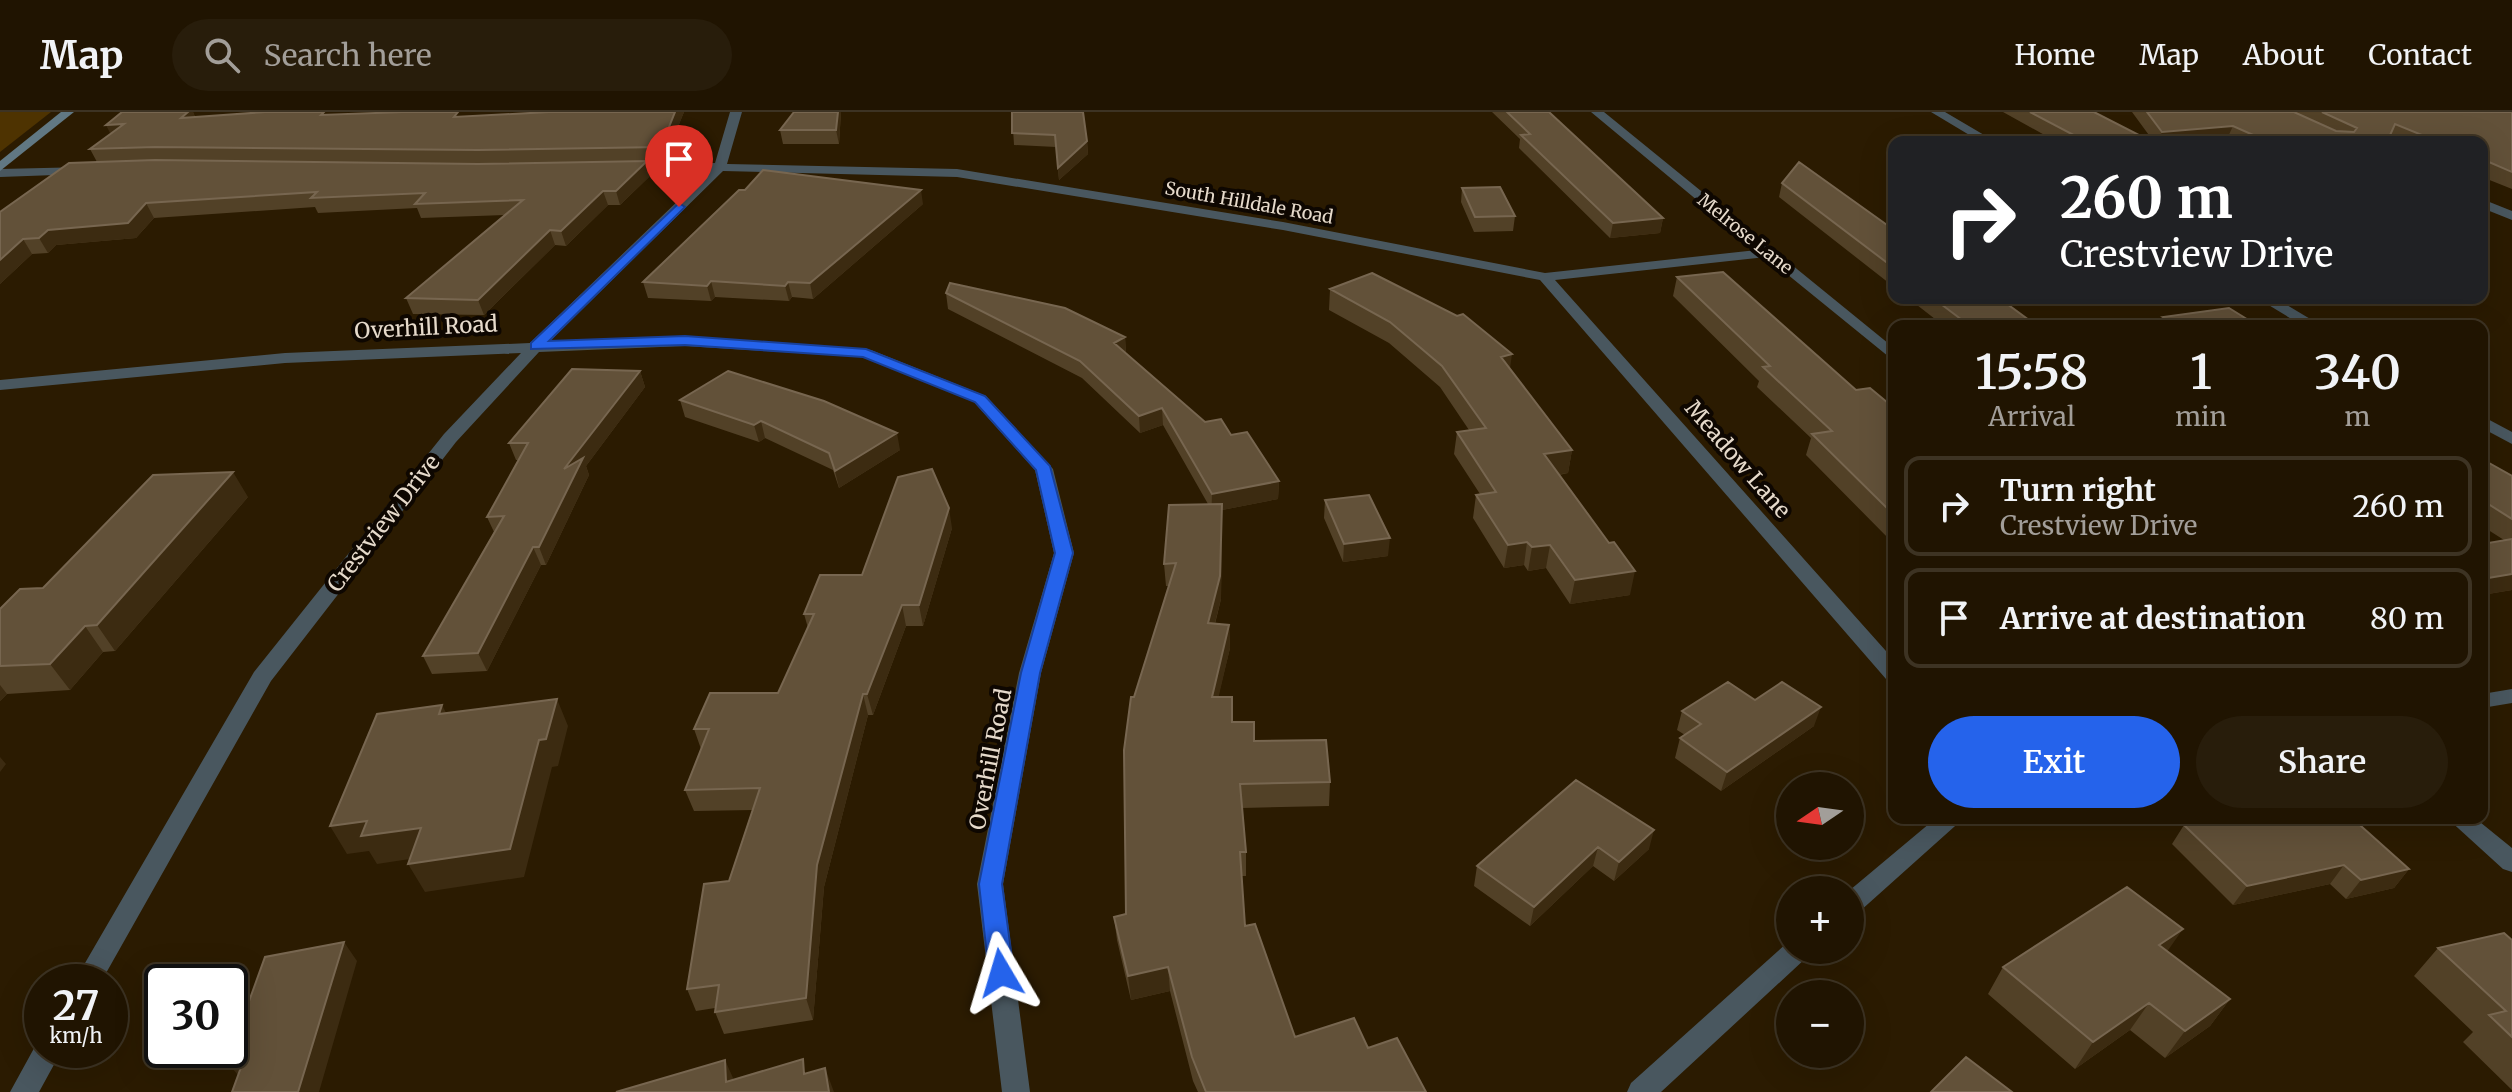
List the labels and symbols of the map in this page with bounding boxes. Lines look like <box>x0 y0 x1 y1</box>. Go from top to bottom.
pin <box>645 125 713 207</box>
street label: South Hilldale Road <box>1163 176 1335 229</box>
street label: Melrose Lane <box>1693 188 1798 279</box>
street label: Overhill Road <box>354 309 498 345</box>
street label: Meadow Lane <box>1679 394 1797 524</box>
street label: Crestview Drive <box>321 449 445 597</box>
street label: Overhill Road <box>963 686 1017 832</box>
north arrow <box>1776 772 1864 860</box>
position arrow <box>959 931 1043 1015</box>
speed limit sign: 30 <box>144 964 248 1068</box>

